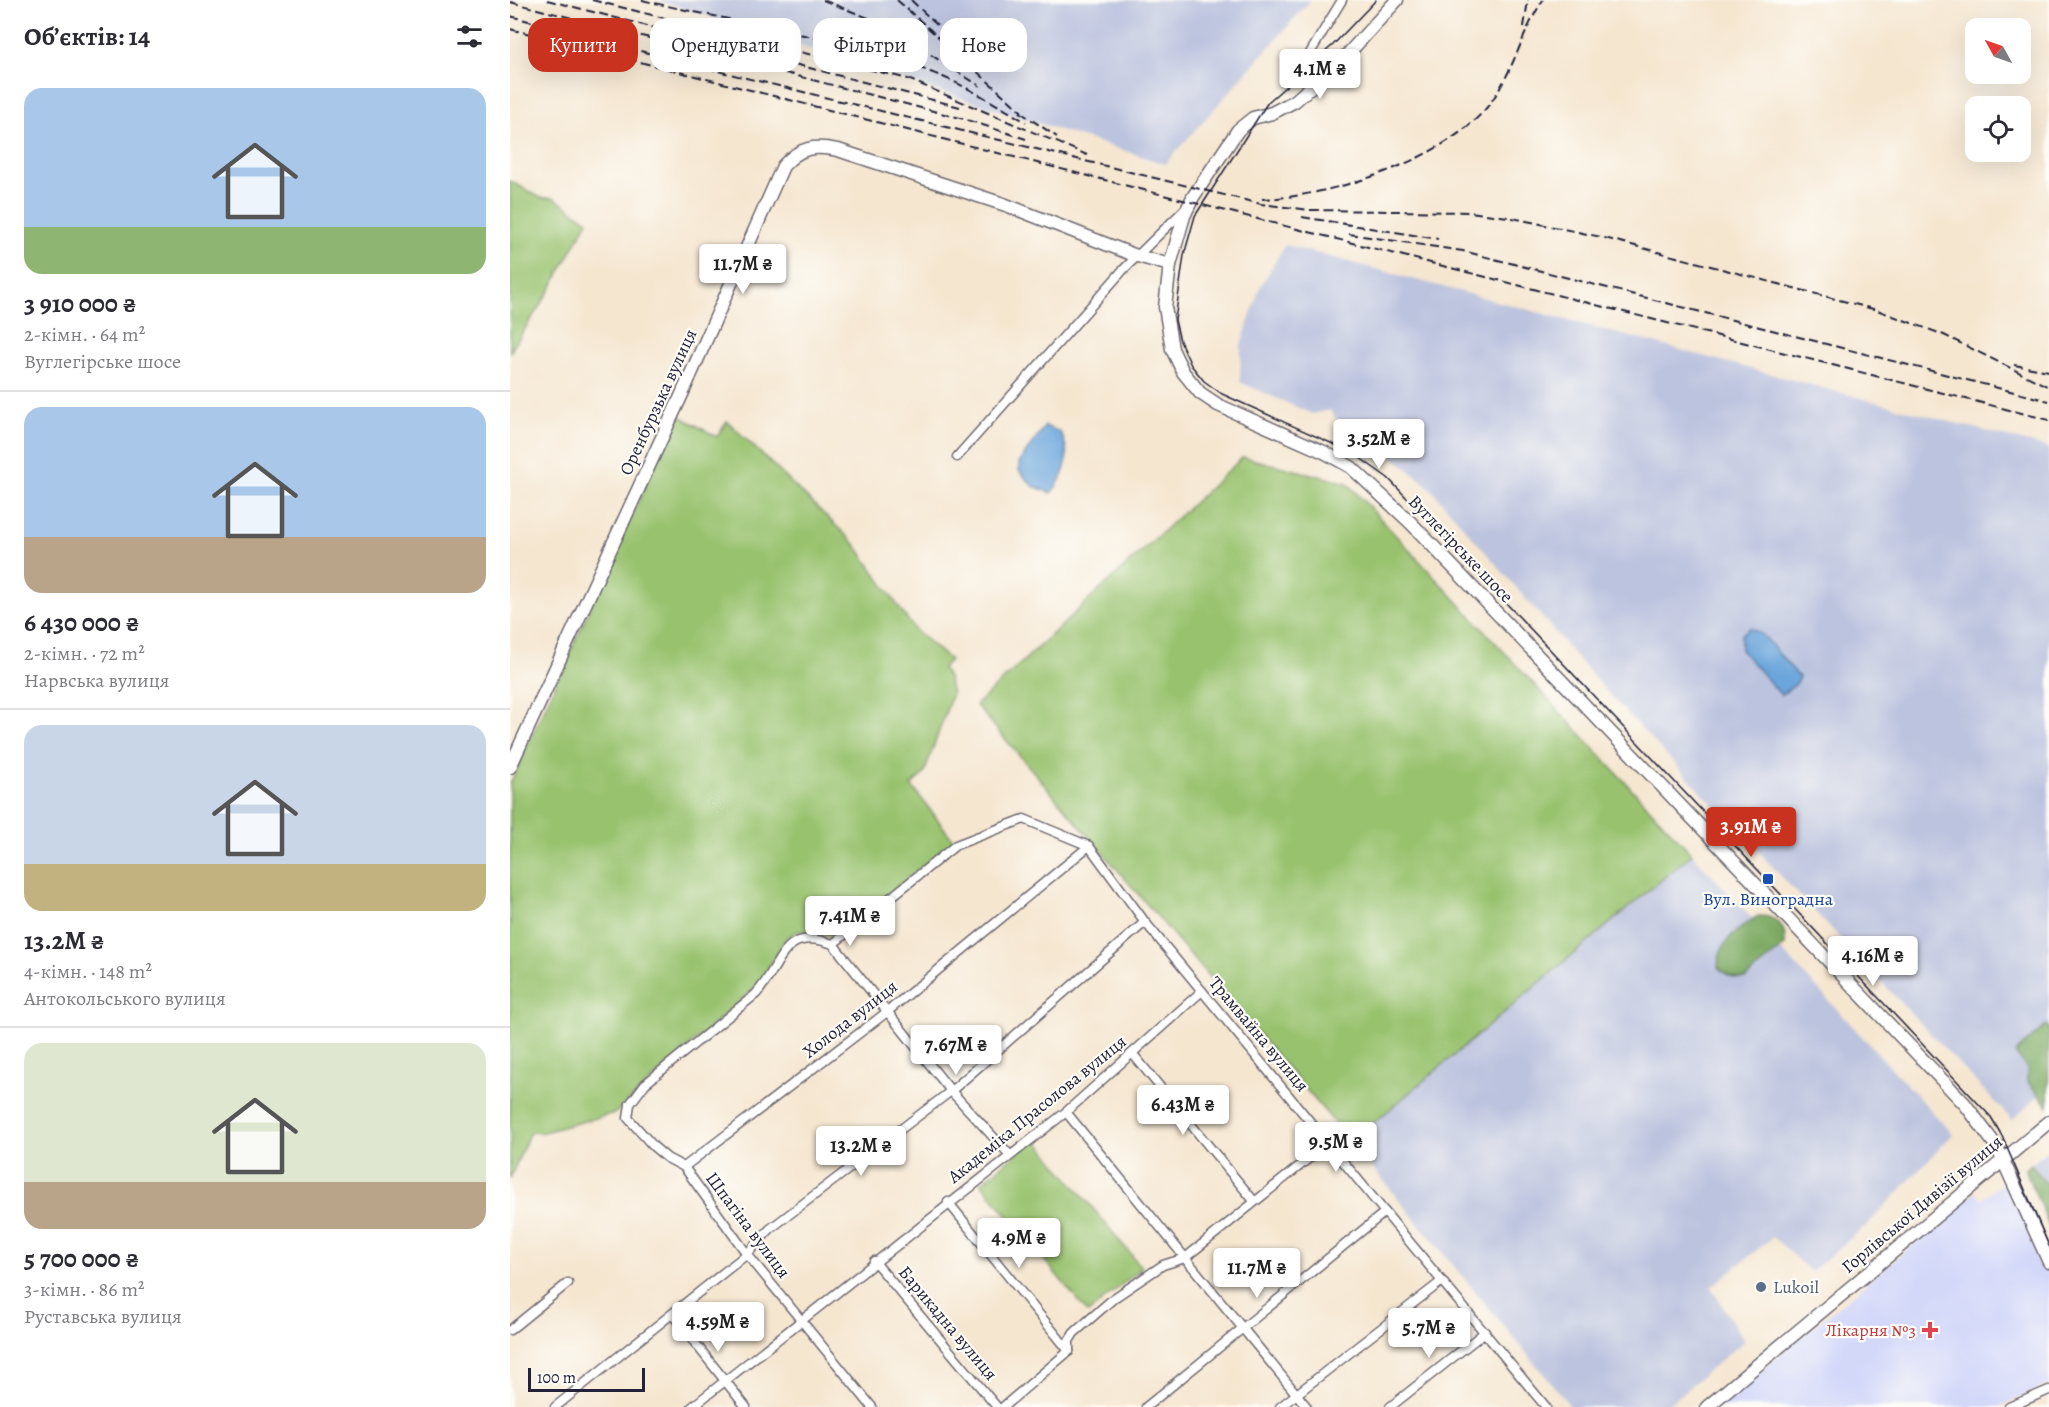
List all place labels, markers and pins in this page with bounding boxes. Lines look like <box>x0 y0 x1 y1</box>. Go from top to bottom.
pin: 4.1M ₴ <box>1271 49 1369 100</box>
pin: 11.7M ₴ <box>688 244 798 295</box>
pin: 3.52M ₴ <box>1324 419 1434 470</box>
pin: 3.91M ₴ <box>1696 807 1806 858</box>
marker: Вул. Виноградна <box>1761 872 1775 886</box>
place label: Вул. Виноградна <box>1703 887 1834 911</box>
pin: 7.41M ₴ <box>795 896 905 947</box>
pin: 4.16M ₴ <box>1818 936 1928 987</box>
pin: 7.67M ₴ <box>901 1025 1011 1076</box>
pin: 6.43M ₴ <box>1128 1085 1238 1136</box>
pin: 9.5M ₴ <box>1287 1122 1385 1173</box>
pin: 13.2M ₴ <box>806 1126 916 1177</box>
pin: 4.9M ₴ <box>970 1218 1068 1269</box>
pin: 11.7M ₴ <box>1202 1248 1312 1299</box>
place label: Lukoil <box>1773 1275 1819 1299</box>
marker: Lukoil <box>1754 1280 1768 1294</box>
pin: 4.59M ₴ <box>663 1302 773 1353</box>
pin: 5.7M ₴ <box>1380 1308 1478 1359</box>
place label: Лікарня №3 <box>1825 1318 1916 1342</box>
marker: Лікарня №3 <box>1921 1321 1939 1339</box>

